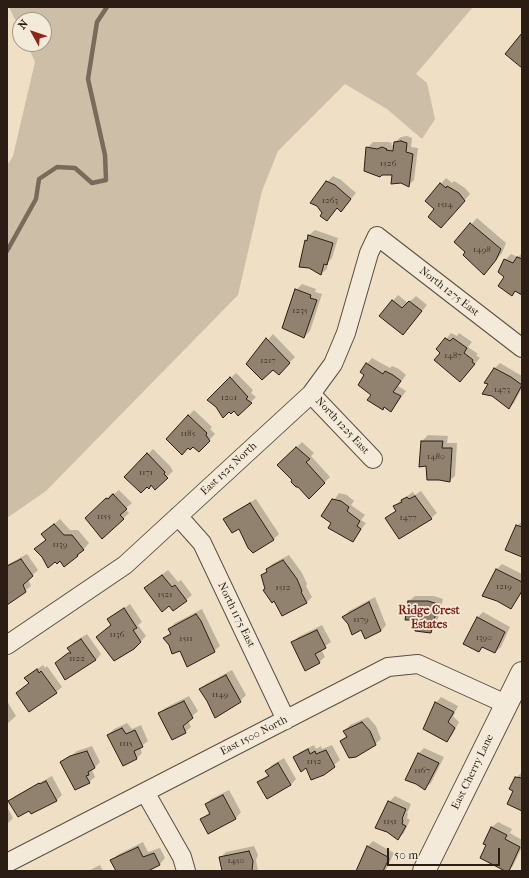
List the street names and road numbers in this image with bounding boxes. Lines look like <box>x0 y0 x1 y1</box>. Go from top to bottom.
street label: North 1275 East <box>416 264 482 320</box>
street label: North 1225 East <box>312 395 372 457</box>
street label: East 1525 North <box>198 440 260 498</box>
street label: North 1175 East <box>215 580 257 650</box>
street label: East 1500 North <box>218 713 290 759</box>
street label: East Cherry Lane <box>449 732 497 812</box>

